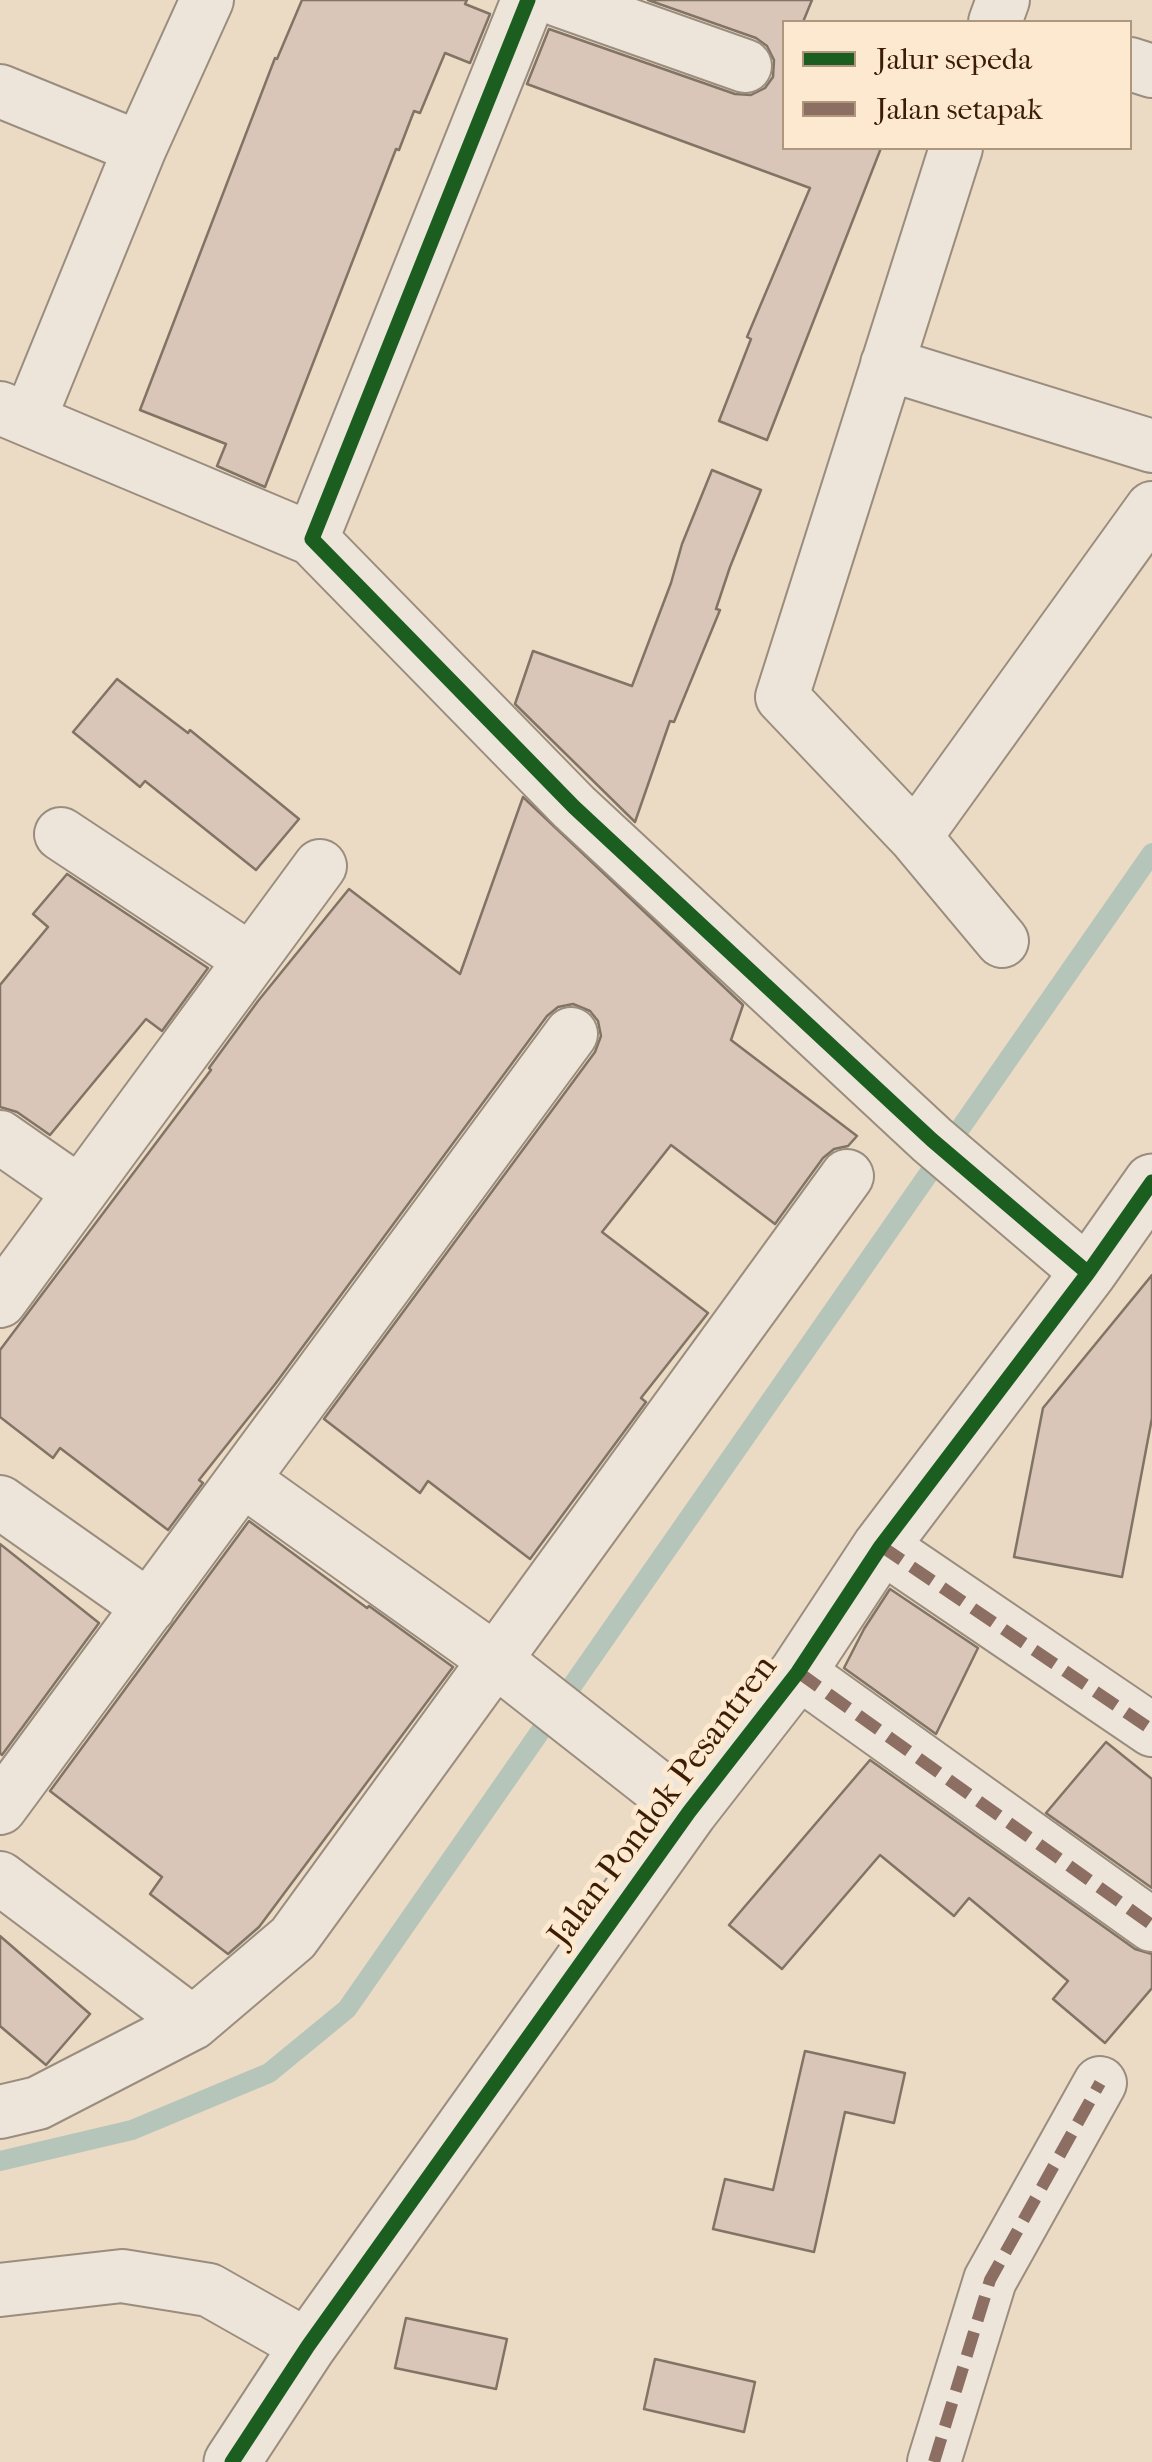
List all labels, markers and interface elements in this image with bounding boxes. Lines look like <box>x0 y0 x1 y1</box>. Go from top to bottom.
legend <box>782 20 1132 150</box>
text: Jalur sepeda <box>876 42 1032 77</box>
text: Jalan setapak <box>876 92 1043 127</box>
street label: Jalan Pondok Pesantren <box>541 1648 787 1956</box>

